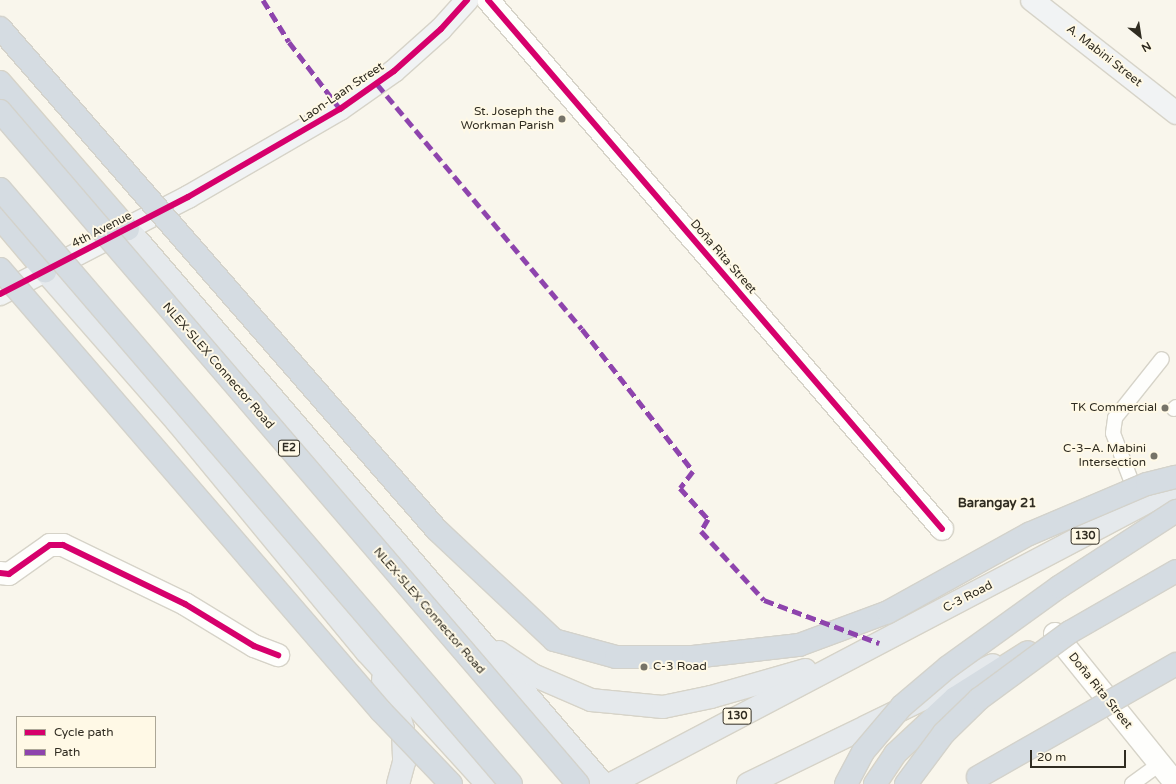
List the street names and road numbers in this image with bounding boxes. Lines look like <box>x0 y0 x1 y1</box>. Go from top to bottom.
street label: A. Mabini Street <box>1063 22 1145 90</box>
street label: Laon-Laan Street <box>297 60 387 126</box>
street label: 4th Avenue <box>70 209 134 251</box>
street label: Doña Rita Street <box>687 217 759 297</box>
street label: NLEX-SLEX Connector Road <box>159 300 277 432</box>
road number: E2 <box>278 439 300 457</box>
road number: 130 <box>1070 527 1100 545</box>
street label: NLEX-SLEX Connector Road <box>370 545 488 677</box>
street label: C-3 Road <box>941 578 995 616</box>
street label: Doña Rita Street <box>1065 650 1135 732</box>
road number: 130 <box>722 707 752 725</box>

